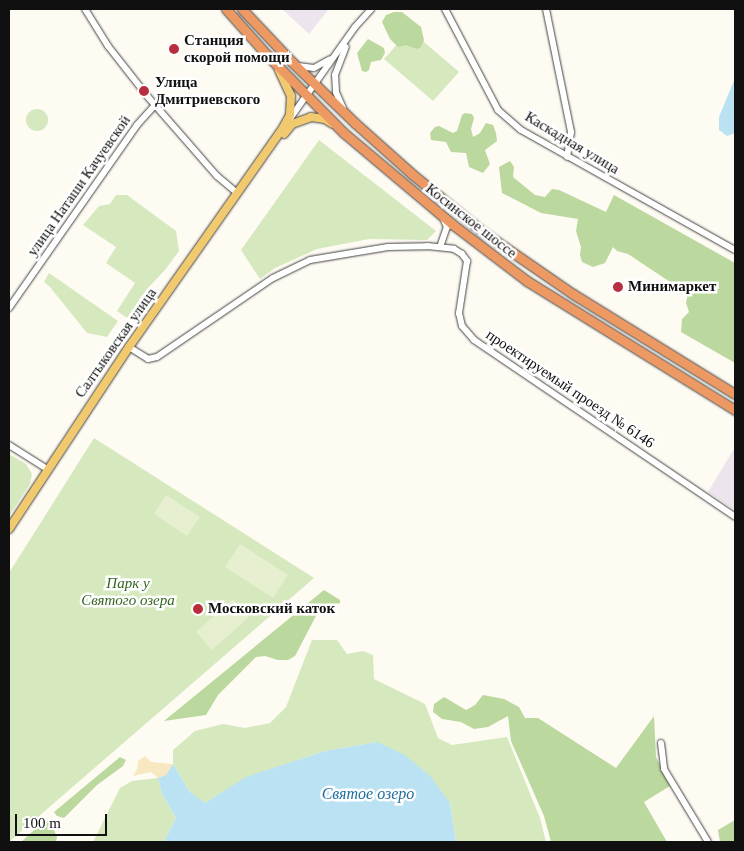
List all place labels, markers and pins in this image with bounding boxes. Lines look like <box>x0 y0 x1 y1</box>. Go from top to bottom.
place label: Станция скорой помощи <box>184 31 290 66</box>
marker: Станция скорой помощи <box>168 43 180 55</box>
place label: Улица Дмитриевского <box>155 73 260 108</box>
marker: Улица Дмитриевского <box>137 84 151 98</box>
place label: Минимаркет <box>628 278 716 296</box>
marker: Минимаркет <box>612 281 624 293</box>
place label: Московский каток <box>208 600 335 618</box>
marker: Московский каток <box>192 603 204 615</box>

